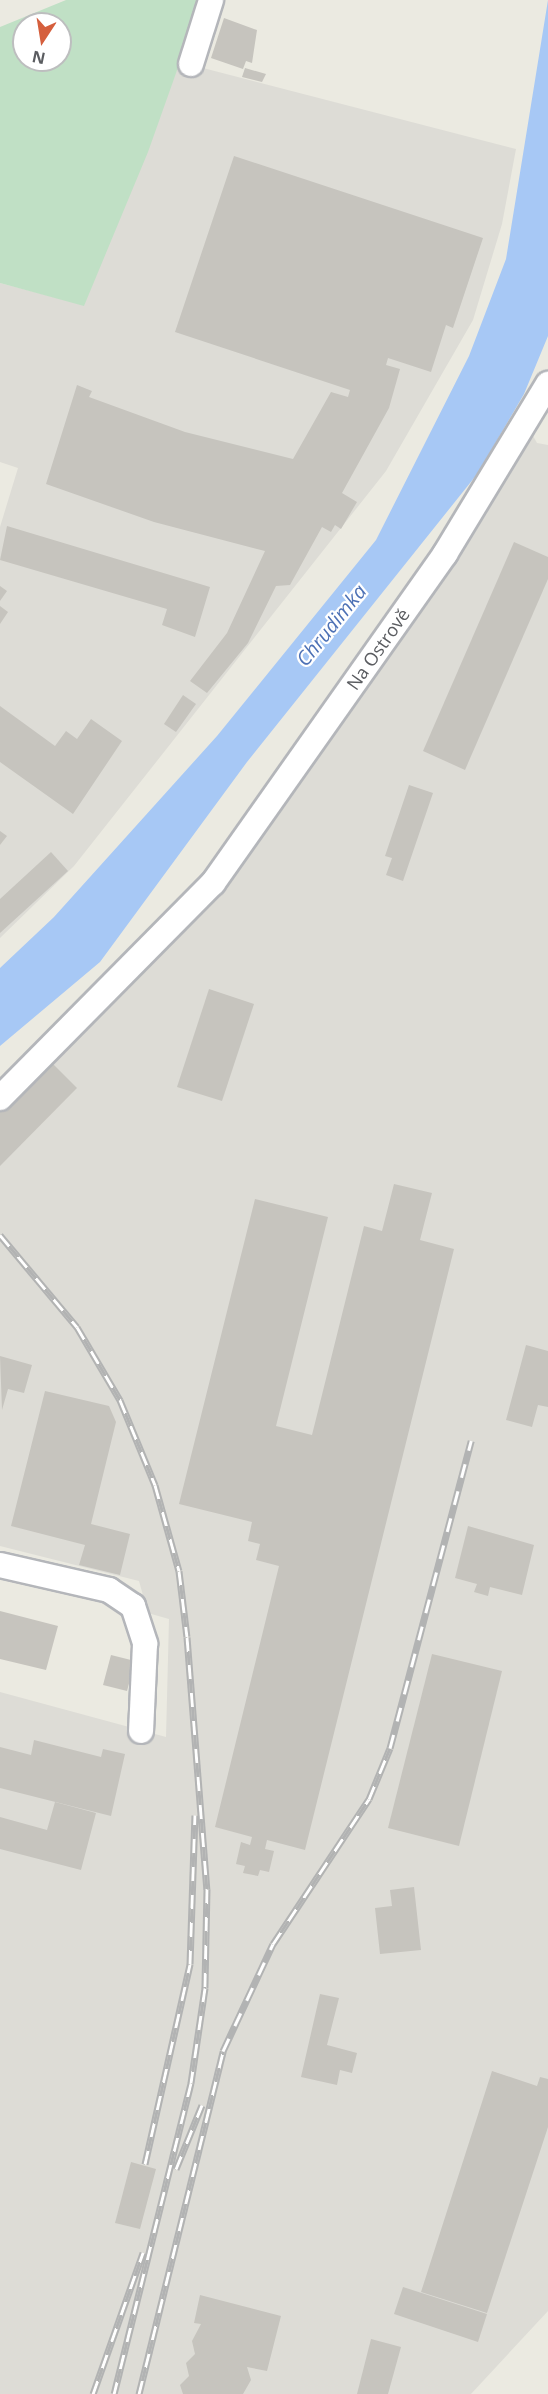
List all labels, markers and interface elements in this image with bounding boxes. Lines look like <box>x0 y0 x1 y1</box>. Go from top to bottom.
north arrow <box>12 12 72 72</box>
text: N <box>30 46 47 70</box>
water label: Chrudimka <box>291 579 371 671</box>
street label: Na Ostrově <box>342 604 414 694</box>

